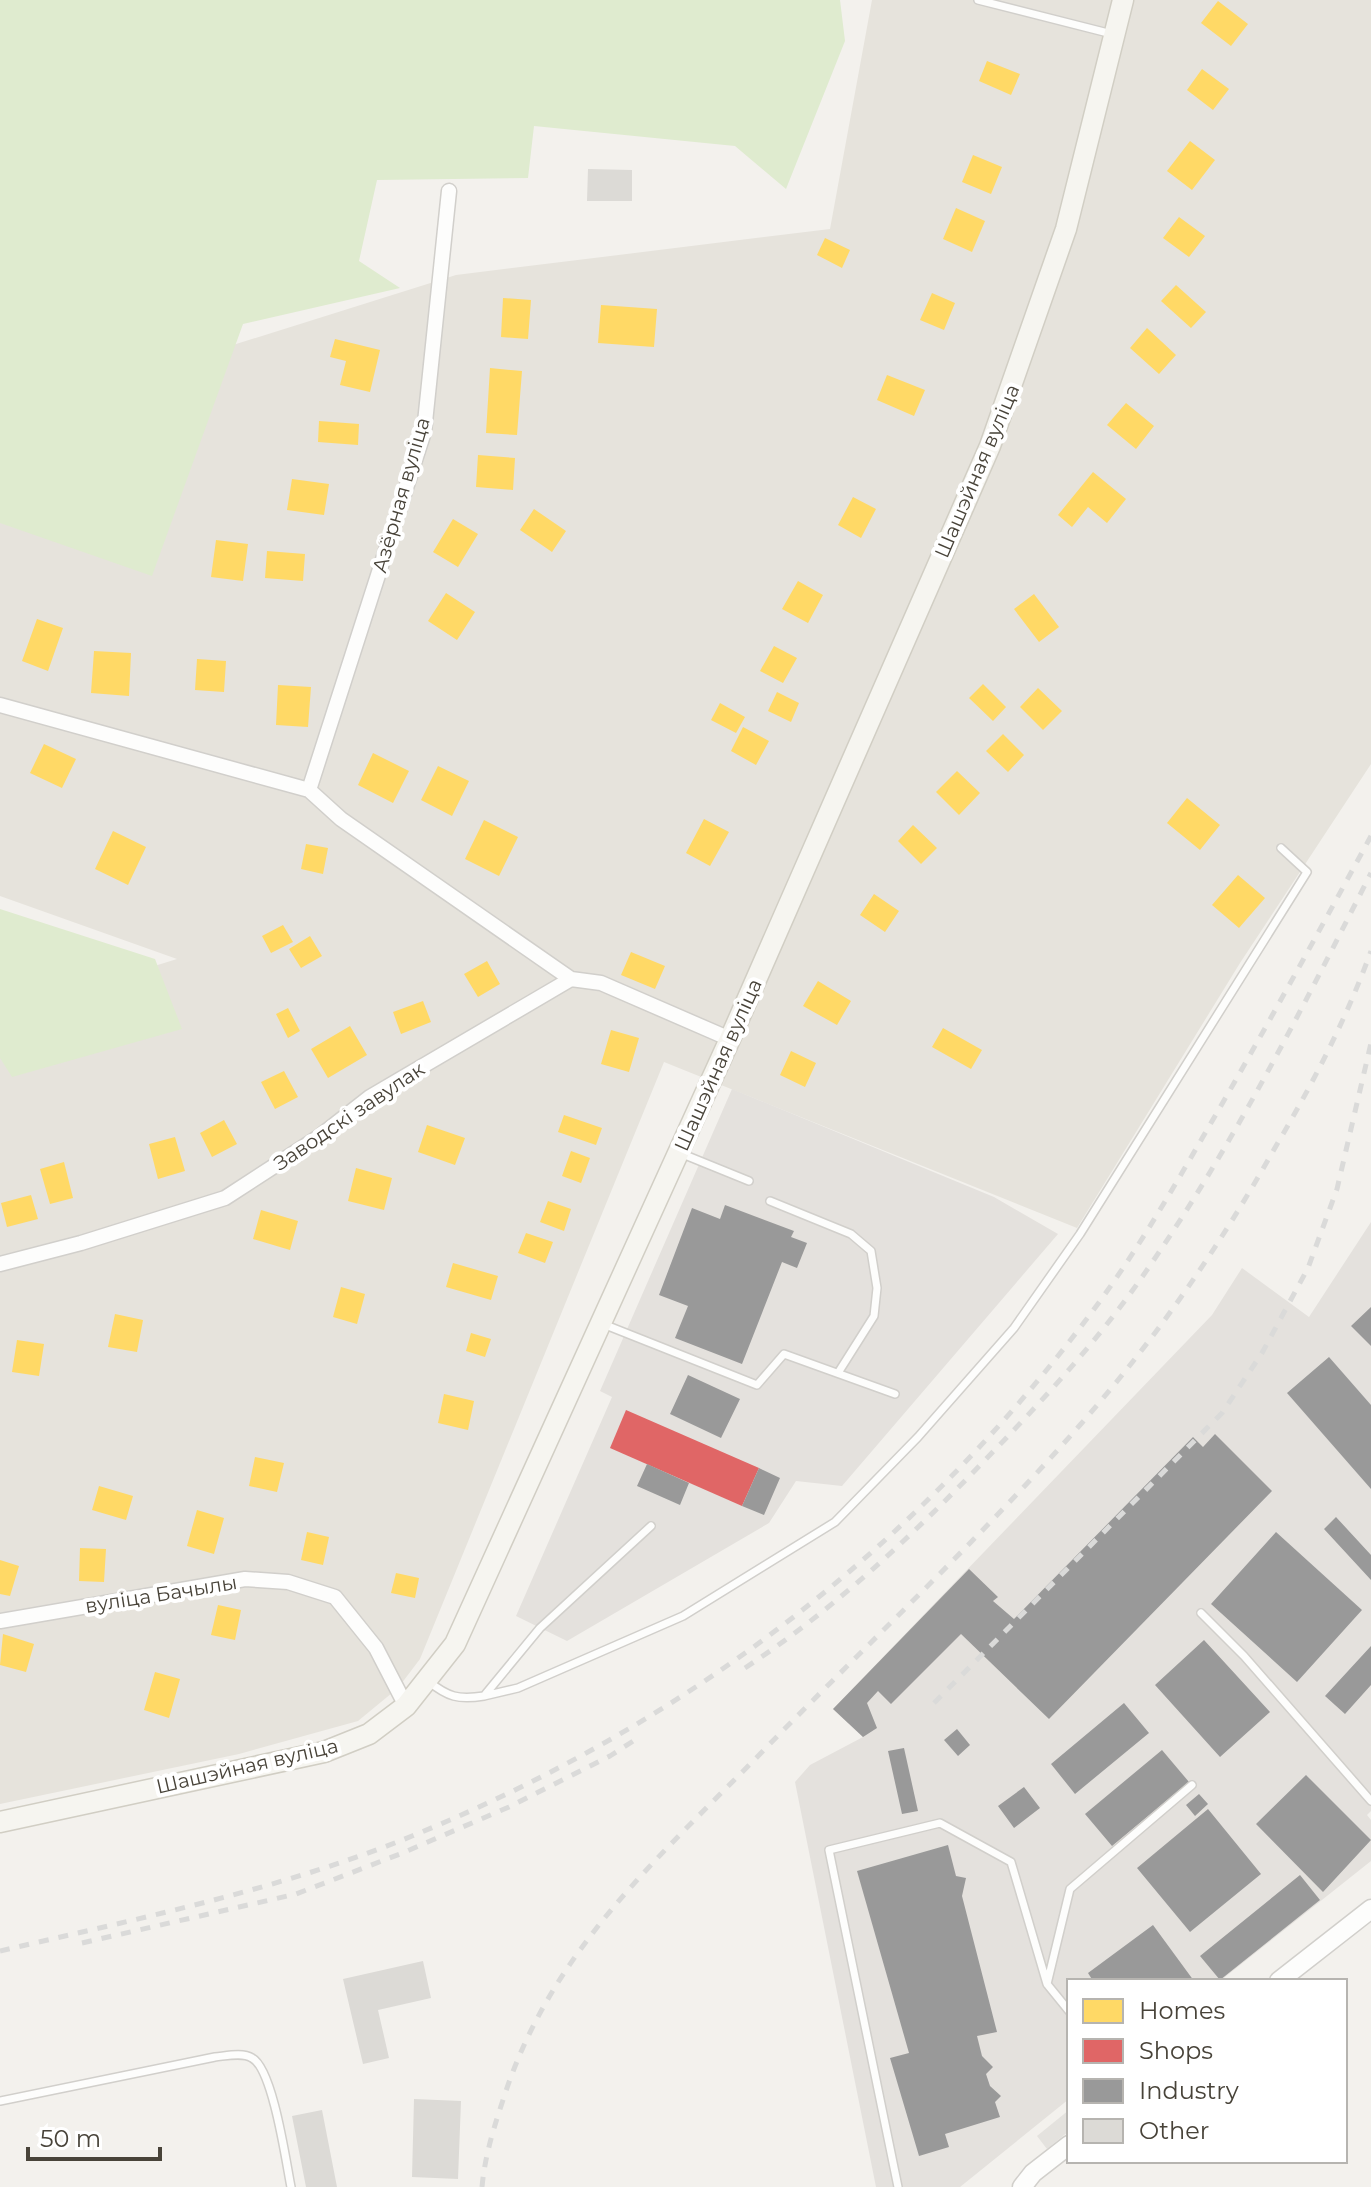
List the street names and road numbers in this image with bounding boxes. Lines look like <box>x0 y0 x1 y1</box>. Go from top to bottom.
street label: Шашэйная вуліца <box>930 381 1024 561</box>
street label: Азёрная вуліца <box>367 415 435 575</box>
street label: Шашэйная вуліца <box>669 975 767 1155</box>
street label: Заводскі завулак <box>269 1056 429 1175</box>
street label: вуліца Бачылы <box>83 1570 239 1618</box>
street label: Шашэйная вуліца <box>154 1733 340 1799</box>

